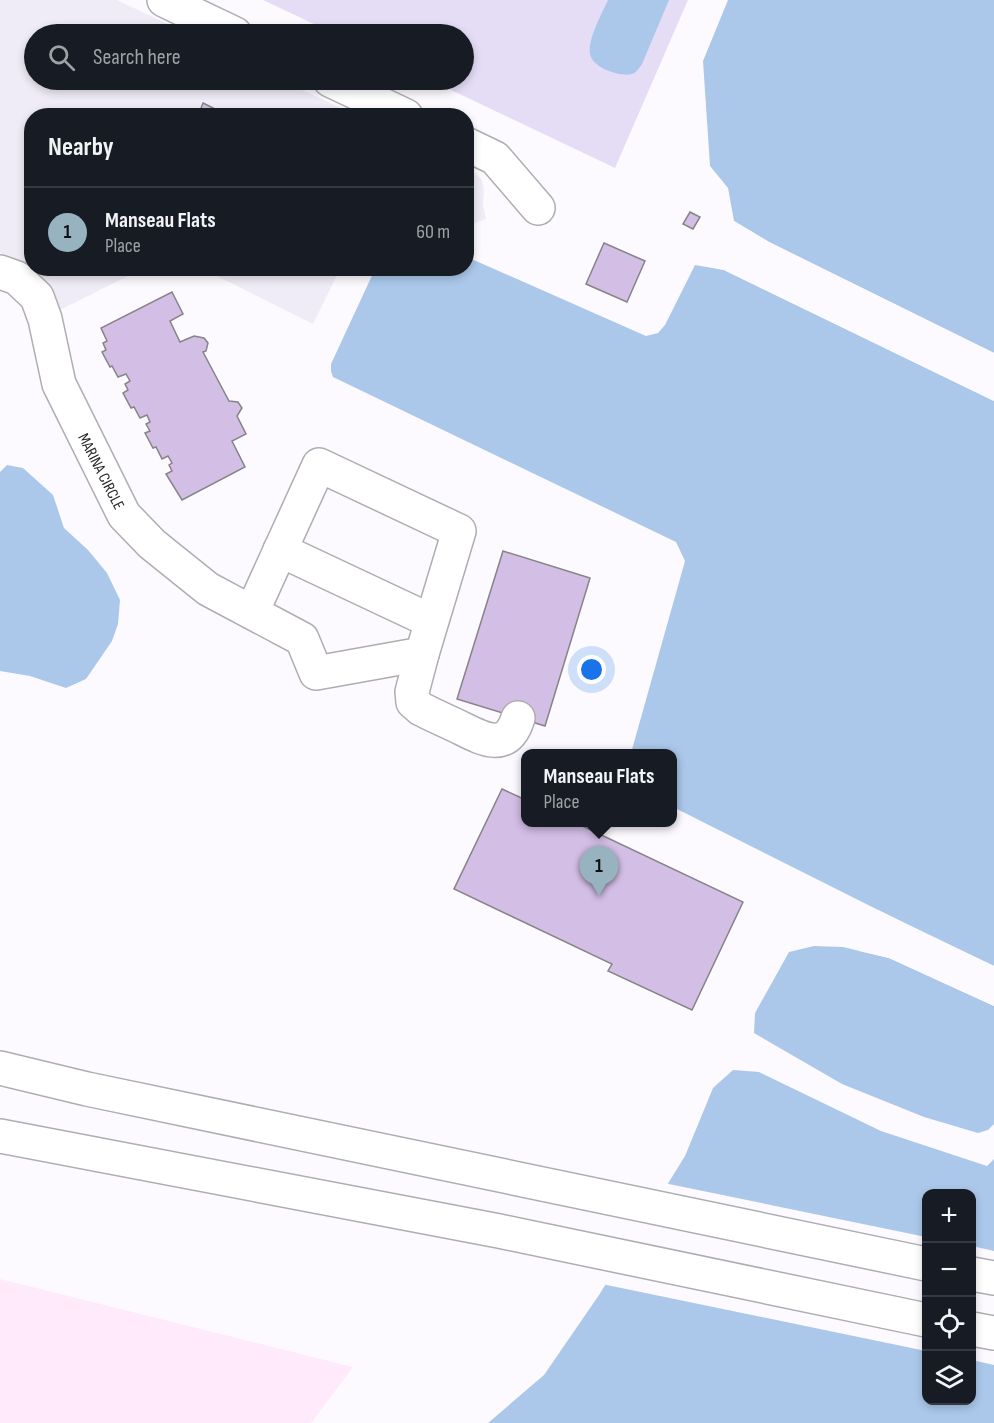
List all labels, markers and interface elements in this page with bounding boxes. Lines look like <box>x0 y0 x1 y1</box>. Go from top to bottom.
search box <box>24 24 474 90</box>
icon: search <box>45 41 78 74</box>
text: Search here <box>93 44 180 71</box>
text: Nearby <box>48 132 114 163</box>
text: Manseau Flats <box>105 207 216 234</box>
text: 1 <box>64 220 71 244</box>
text: 60 m <box>416 220 450 244</box>
text: Place <box>105 234 141 258</box>
street label: MARINA CIRCLE <box>73 430 128 513</box>
your location <box>577 655 606 684</box>
popup <box>521 749 677 827</box>
text: Manseau Flats <box>544 763 654 790</box>
text: Place <box>544 790 579 814</box>
pin: 1 <box>580 846 618 896</box>
map controls <box>922 1189 976 1405</box>
button: + <box>922 1189 976 1243</box>
button: − <box>922 1243 976 1297</box>
button: locate <box>922 1297 976 1351</box>
button: layers <box>922 1351 976 1405</box>

